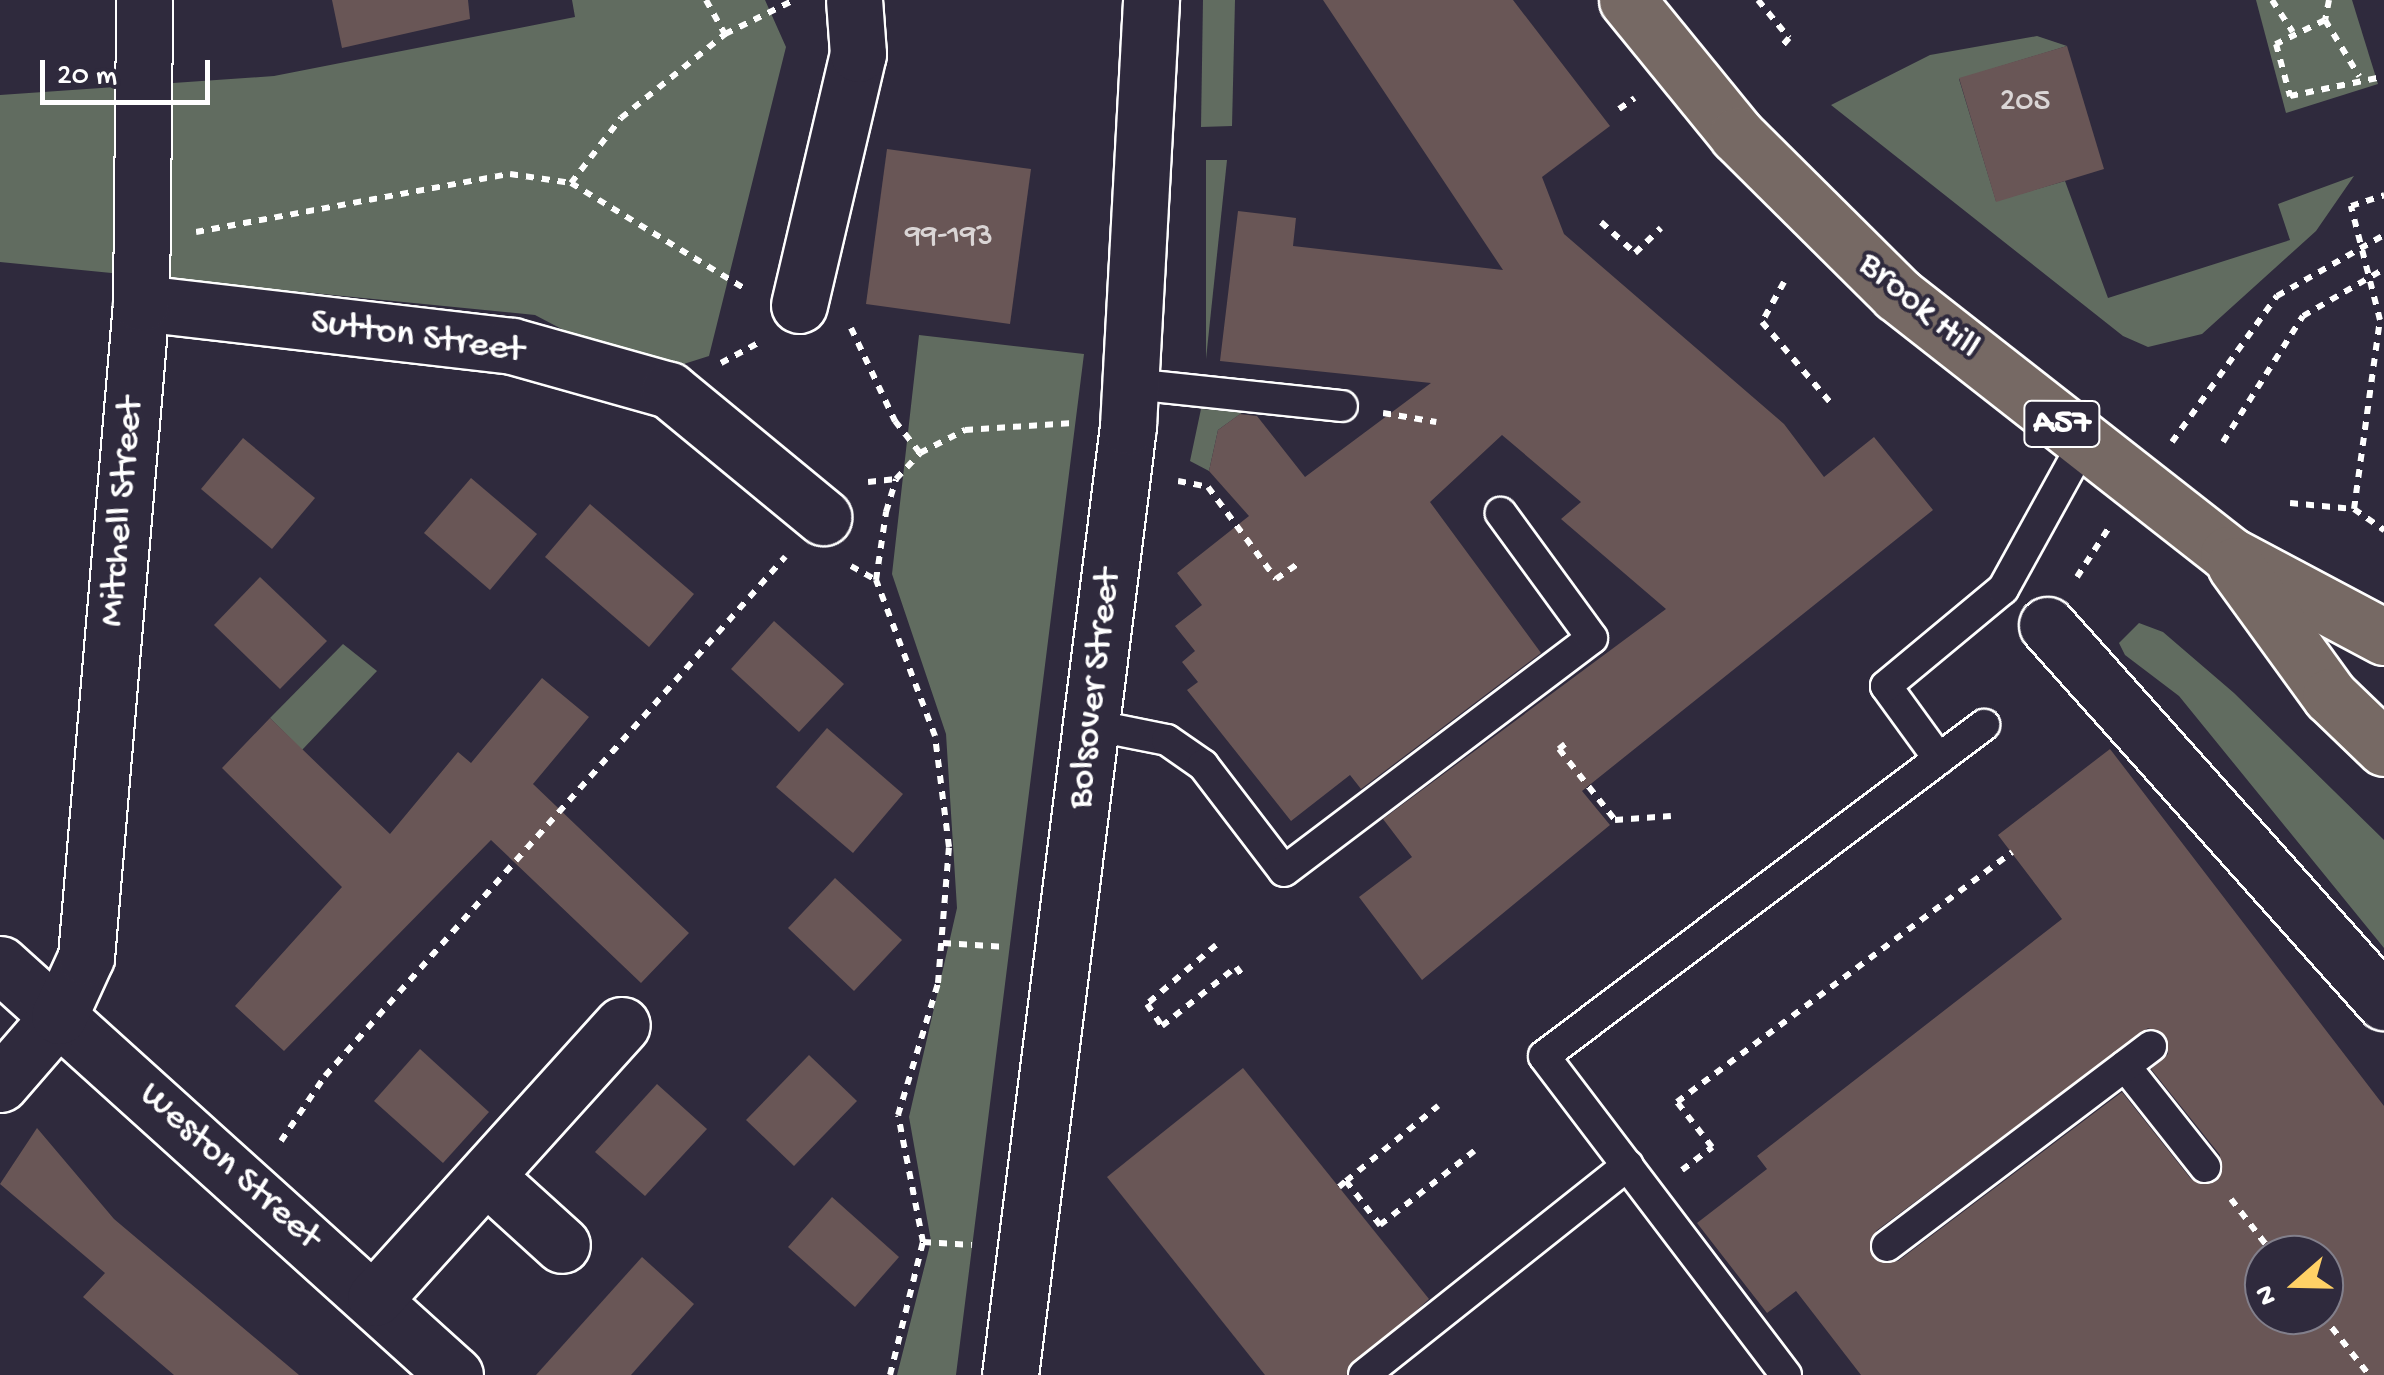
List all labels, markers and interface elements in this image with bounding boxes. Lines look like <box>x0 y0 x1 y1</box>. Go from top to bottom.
scale bar <box>45 40 215 102</box>
text: 20 m <box>57 60 117 95</box>
house number: 205 <box>2000 83 2050 121</box>
house number: 99-193 <box>905 218 993 256</box>
street label: Brook Hill <box>1848 243 1988 371</box>
street label: Sutton Street <box>308 300 526 376</box>
road number: A57 <box>2022 394 2102 454</box>
street label: Mitchell Street <box>90 395 156 629</box>
street label: Bolsover Street <box>1059 566 1133 812</box>
street label: Weston Street <box>128 1073 330 1261</box>
north arrow <box>2244 1235 2344 1335</box>
text: N <box>2249 1281 2286 1309</box>

